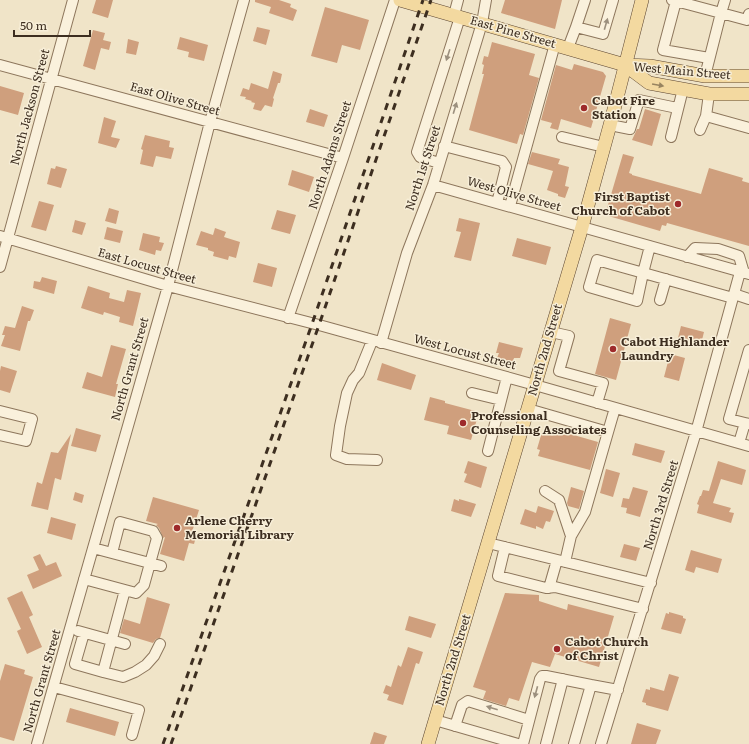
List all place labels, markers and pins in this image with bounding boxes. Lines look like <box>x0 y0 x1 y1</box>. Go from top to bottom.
place label: Cabot Fire Station <box>592 91 655 123</box>
marker: Cabot Fire Station <box>579 103 589 113</box>
place label: First Baptist Church of Cabot <box>571 187 671 219</box>
marker: First Baptist Church of Cabot <box>673 199 683 209</box>
place label: Cabot Highlander Laundry <box>621 332 730 364</box>
marker: Cabot Highlander Laundry <box>608 344 618 354</box>
place label: Professional Counseling Associates <box>471 406 606 438</box>
marker: Professional Counseling Associates <box>458 418 468 428</box>
place label: Arlene Cherry Memorial Library <box>185 511 295 543</box>
marker: Arlene Cherry Memorial Library <box>172 523 182 533</box>
place label: Cabot Church of Christ <box>565 632 649 664</box>
marker: Cabot Church of Christ <box>552 644 562 654</box>

